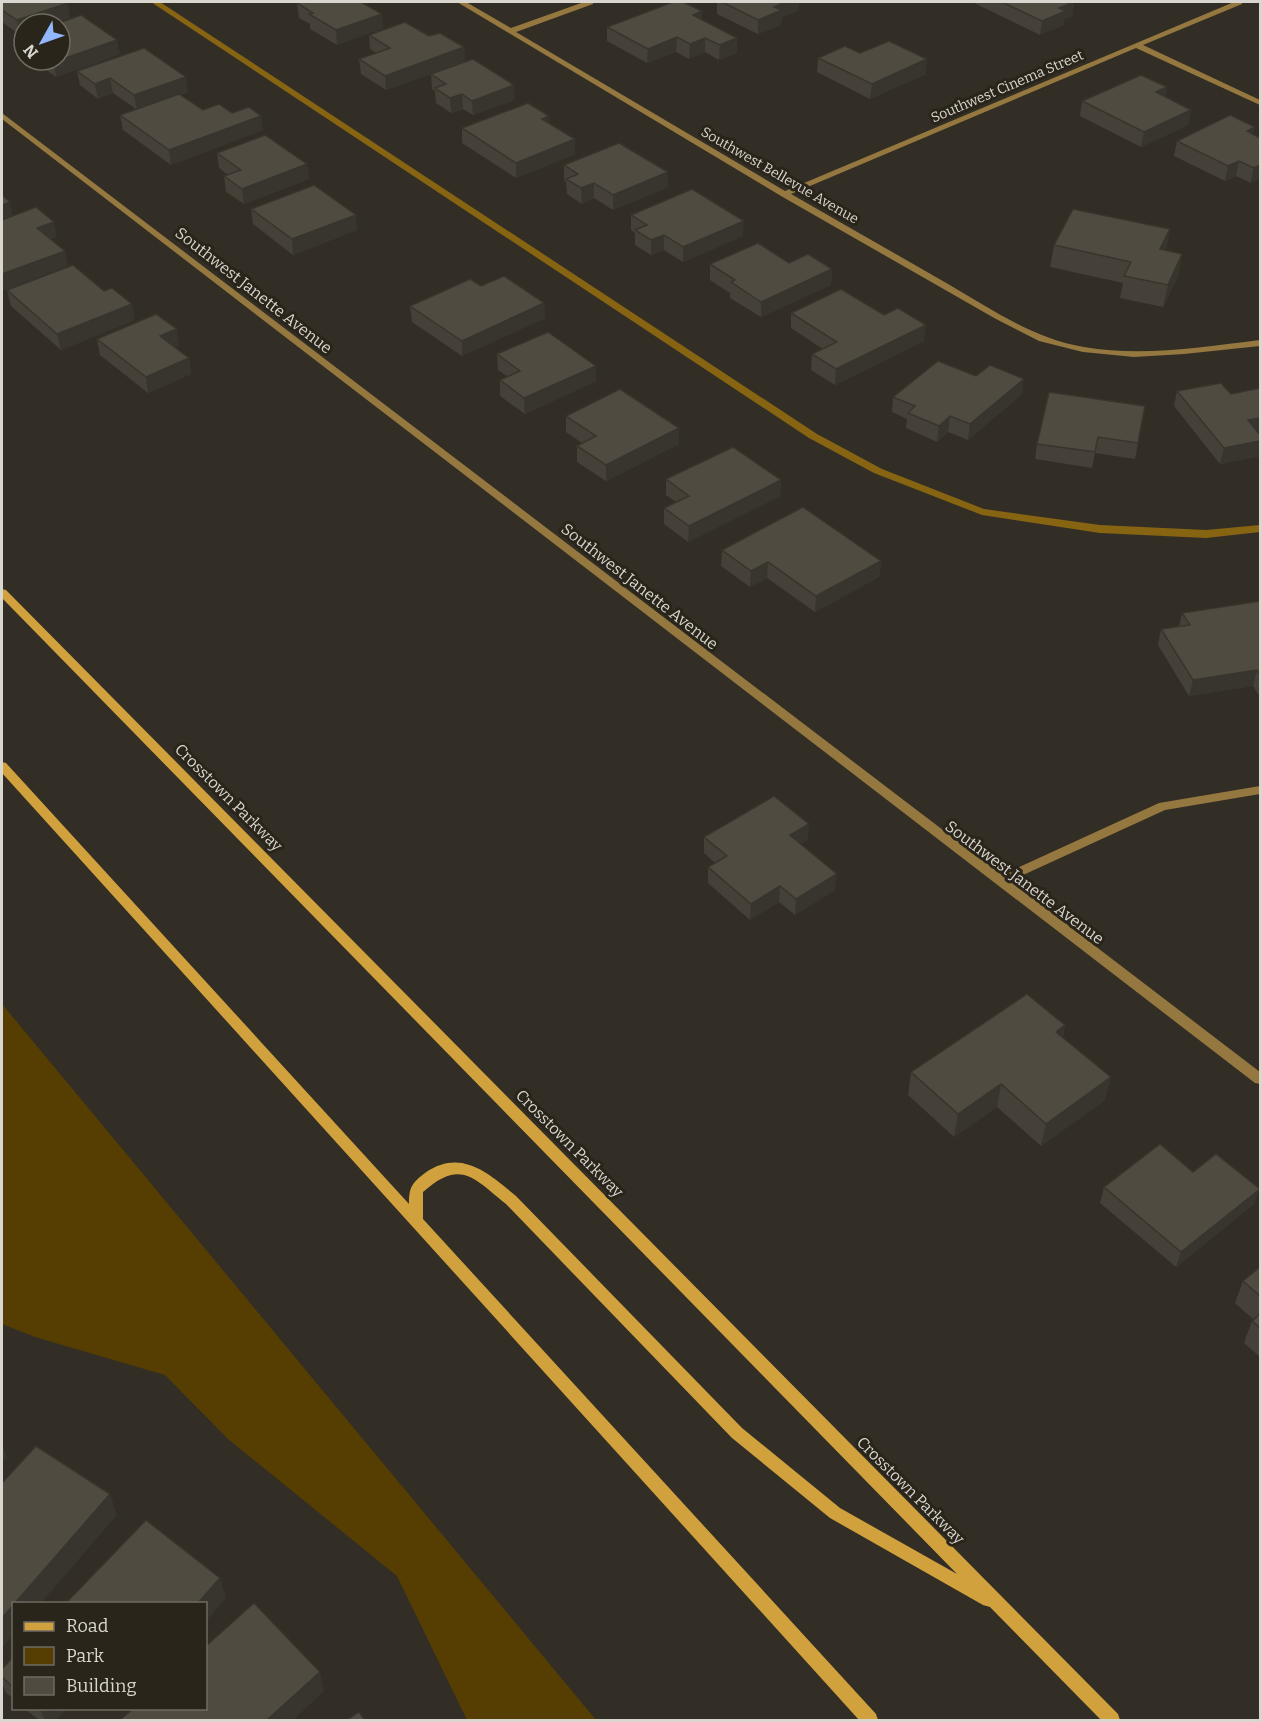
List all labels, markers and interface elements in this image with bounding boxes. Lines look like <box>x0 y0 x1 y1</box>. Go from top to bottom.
north arrow <box>12 12 72 72</box>
text: N <box>20 40 42 62</box>
street label: Southwest Cinema Street <box>928 47 1086 126</box>
street label: Southwest Bellevue Avenue <box>698 123 862 228</box>
street label: Southwest Janette Avenue <box>172 223 336 358</box>
street label: Southwest Janette Avenue <box>558 519 722 654</box>
street label: Crosstown Parkway <box>171 740 287 855</box>
street label: Southwest Janette Avenue <box>942 817 1108 948</box>
street label: Crosstown Parkway <box>512 1086 628 1201</box>
street label: Crosstown Parkway <box>853 1433 969 1548</box>
legend <box>12 1602 207 1710</box>
text: Road <box>66 1615 109 1637</box>
text: Park <box>66 1645 105 1667</box>
text: Building <box>66 1675 137 1697</box>

